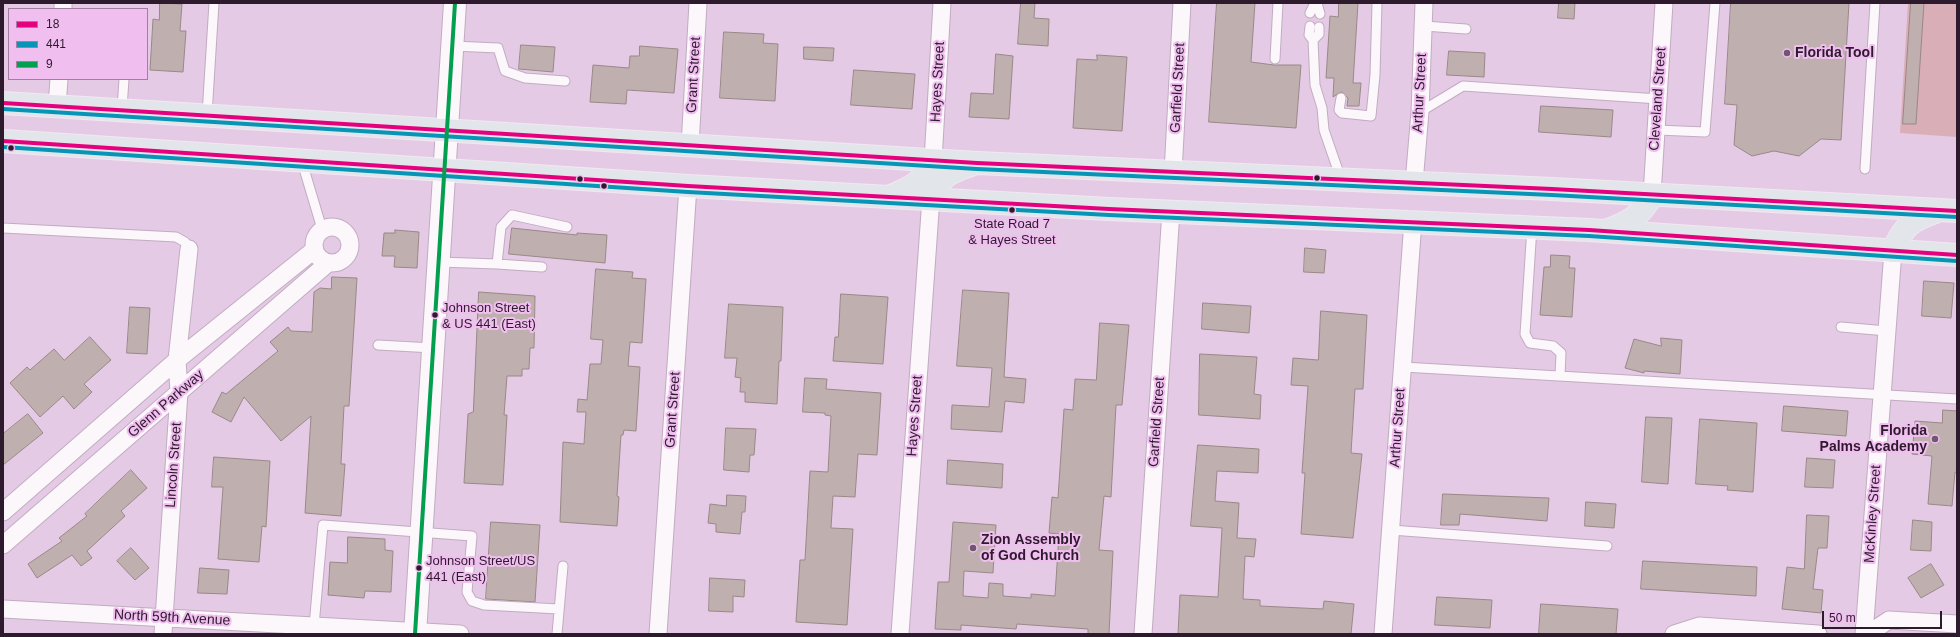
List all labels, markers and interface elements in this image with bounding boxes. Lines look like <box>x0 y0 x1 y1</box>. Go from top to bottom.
legend <box>8 8 148 80</box>
text: 18 <box>46 17 59 31</box>
street label: Grant Street <box>684 36 704 114</box>
text: 441 <box>46 37 66 51</box>
street label: Hayes Street <box>927 41 949 123</box>
street label: Garfield Street <box>1167 42 1189 134</box>
place label: Florida Tool <box>1795 45 1874 61</box>
street label: Cleveland Street <box>1646 47 1670 151</box>
marker: Florida Tool <box>1782 48 1792 58</box>
street label: Arthur Street <box>1410 53 1430 133</box>
text: 9 <box>46 57 53 71</box>
unlabelled marker <box>6 143 16 153</box>
unlabelled marker <box>1312 173 1322 183</box>
unlabelled marker <box>575 174 585 184</box>
unlabelled marker <box>599 181 609 191</box>
marker: State Road 7 & Hayes Street <box>1007 205 1017 215</box>
place label: State Road 7 & Hayes Street <box>968 216 1056 247</box>
place label: Johnson Street & US 441 (East) <box>442 300 536 331</box>
marker: Johnson Street & US 441 (East) <box>430 310 440 320</box>
street label: Glenn Parkway <box>125 367 207 441</box>
street label: Grant Street <box>662 371 684 449</box>
street label: Hayes Street <box>904 375 926 457</box>
street label: Garfield Street <box>1145 376 1169 468</box>
street label: Arthur Street <box>1387 388 1409 468</box>
street label: Lincoln Street <box>163 422 185 508</box>
place label: Florida Palms Academy <box>1820 423 1927 456</box>
marker: Florida Palms Academy <box>1930 434 1940 444</box>
street label: McKinley Street <box>1861 465 1885 563</box>
place label: Zion Assembly of God Church <box>981 532 1081 564</box>
marker: Zion Assembly of God Church <box>968 543 978 553</box>
place label: Johnson Street/US 441 (East) <box>426 553 535 584</box>
marker: Johnson Street/US 441 (East) <box>414 563 424 573</box>
scale bar <box>1824 603 1944 629</box>
street label: North 59th Avenue <box>113 607 231 629</box>
text: 50 m <box>1829 611 1856 625</box>

